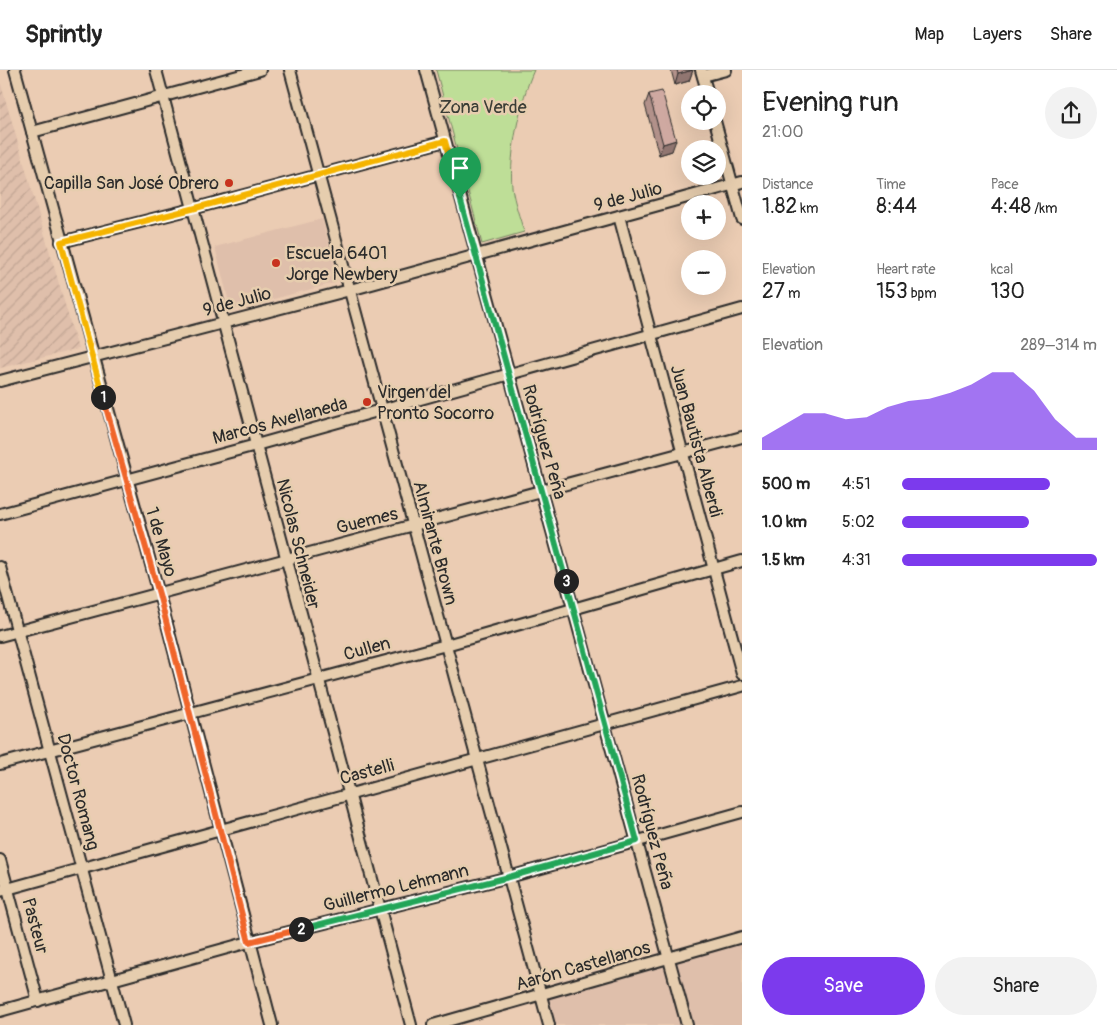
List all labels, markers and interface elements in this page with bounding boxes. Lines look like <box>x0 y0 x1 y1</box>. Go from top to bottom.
text: Sprintly <box>25 20 102 49</box>
text: Map <box>915 23 944 46</box>
text: Layers <box>972 23 1022 46</box>
text: Share <box>1050 23 1092 46</box>
map controls <box>681 85 726 295</box>
button: locate <box>681 85 726 130</box>
text: Evening run <box>762 85 899 120</box>
button: share <box>1045 87 1097 139</box>
park label: Zona Verde <box>439 96 527 119</box>
text: 21:00 <box>762 122 803 142</box>
button: layers <box>681 140 726 185</box>
pin <box>439 147 481 198</box>
icon: arrive <box>446 154 474 182</box>
place label: Capilla San José Obrero <box>44 172 219 195</box>
text: Distance <box>762 176 813 193</box>
text: Time <box>876 176 906 193</box>
text: Pace <box>991 176 1018 193</box>
marker: Capilla San José Obrero <box>223 177 235 189</box>
street label: 9 de Julio <box>591 177 665 217</box>
text: 1.82 <box>762 193 797 220</box>
text: 8:44 <box>876 193 917 220</box>
text: 4:48 <box>991 193 1031 220</box>
button: + <box>681 195 726 240</box>
text: km <box>797 200 818 217</box>
text: /km <box>1031 200 1058 217</box>
place label: Escuela 6401 Jorge Newbery <box>286 242 398 286</box>
button: − <box>681 250 726 295</box>
marker: Escuela 6401 Jorge Newbery <box>270 257 282 269</box>
text: Elevation <box>762 261 815 278</box>
text: Heart rate <box>876 261 935 278</box>
text: kcal <box>991 261 1013 278</box>
text: 27 <box>762 278 785 305</box>
text: 153 <box>876 278 908 305</box>
text: 130 <box>991 278 1025 305</box>
street label: 9 de Julio <box>200 282 274 322</box>
text: m <box>785 285 800 302</box>
text: bpm <box>908 285 937 302</box>
text: Elevation <box>762 335 823 355</box>
text: 289–314 m <box>1020 335 1097 355</box>
street label: Juan Bautista Alberdi <box>665 362 727 520</box>
place label: Virgen del Pronto Socorro <box>377 381 494 425</box>
street label: Rodríguez Peña <box>517 382 571 502</box>
pin: 1 <box>90 384 116 410</box>
text: 1 <box>101 389 106 406</box>
street label: Marcos Avellaneda <box>210 392 350 450</box>
marker: Virgen del Pronto Socorro <box>361 396 373 408</box>
text: 500 m <box>762 474 810 494</box>
text: 4:51 <box>842 474 870 494</box>
street label: Nicolas Schneider <box>271 476 325 612</box>
street label: Almirante Brown <box>407 478 463 608</box>
street label: Guemes <box>334 502 400 540</box>
street label: 1 de Mayo <box>140 505 182 580</box>
text: 1.0 km <box>762 512 807 532</box>
text: 5:02 <box>842 512 875 532</box>
text: 1.5 km <box>762 550 805 570</box>
text: 4:31 <box>842 550 871 570</box>
pin: 3 <box>554 568 578 594</box>
text: 3 <box>563 573 570 590</box>
street label: Cullen <box>341 632 393 666</box>
street label: Doctor Romang <box>51 731 105 853</box>
street label: Castelli <box>337 754 397 790</box>
street label: Rodríguez Peña <box>626 772 678 892</box>
street label: Guillermo Lehmann <box>321 859 471 917</box>
street label: Pasteur <box>16 895 54 957</box>
pin: 2 <box>288 916 314 942</box>
text: 2 <box>298 921 305 938</box>
street label: Aarón Castellanos <box>513 936 653 996</box>
button: Save <box>762 957 925 1015</box>
button: Share <box>935 957 1097 1015</box>

